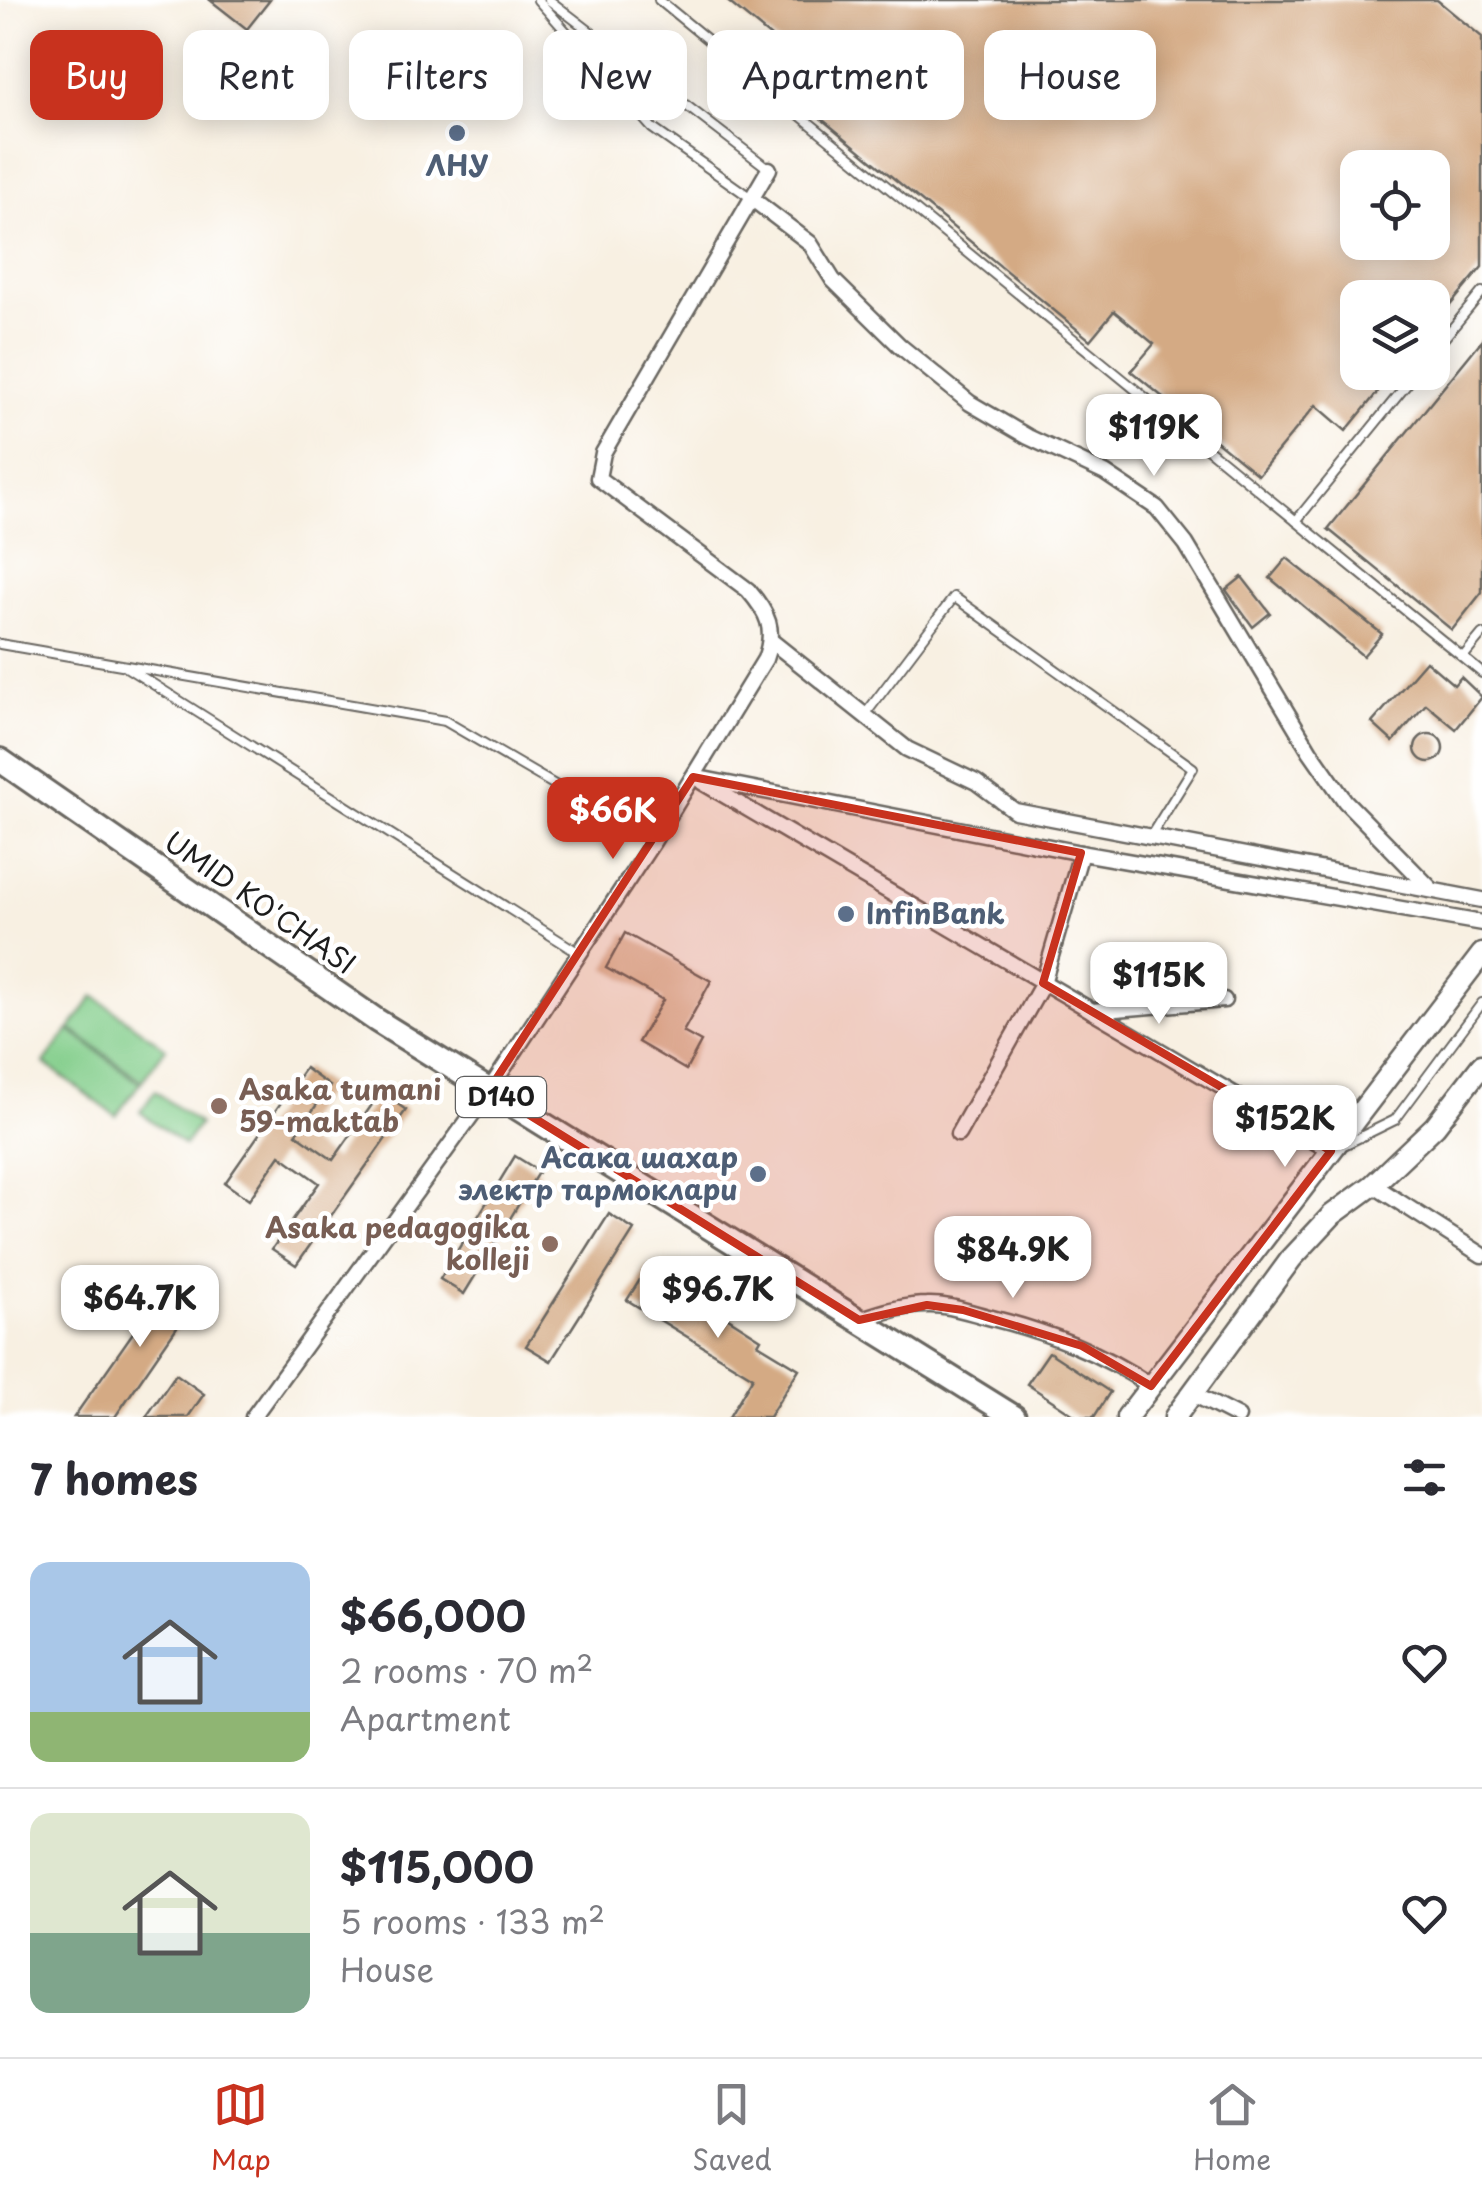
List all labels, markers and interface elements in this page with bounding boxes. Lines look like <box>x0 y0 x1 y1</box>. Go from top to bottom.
chip: Buy <box>30 30 163 120</box>
chip: Rent <box>183 30 329 120</box>
chip: Filters <box>349 30 523 120</box>
chip: New <box>543 30 687 120</box>
chip: Apartment <box>707 30 964 120</box>
chip: House <box>984 30 1156 120</box>
marker: ЛНУ <box>446 122 468 144</box>
place label: ЛНУ <box>426 143 488 186</box>
map controls <box>1340 150 1450 390</box>
button: locate <box>1340 150 1450 260</box>
button: layers <box>1340 280 1450 390</box>
pin: $119K <box>1084 394 1224 479</box>
text: $119K <box>1108 402 1200 450</box>
pin: $66K <box>554 777 672 862</box>
text: $66K <box>569 785 657 833</box>
street label: UMID KO'CHASI <box>156 820 365 984</box>
place label: InfinBank <box>866 891 1005 934</box>
marker: InfinBank <box>835 903 857 925</box>
pin: $115K <box>1089 942 1229 1027</box>
text: $115K <box>1112 950 1206 998</box>
place label: Asaka tumani 59-maktab <box>239 1067 441 1142</box>
road number: D140 <box>456 1077 546 1117</box>
pin: $152K <box>1215 1085 1355 1170</box>
text: $152K <box>1235 1093 1335 1141</box>
marker: Asaka tumani 59-maktab <box>208 1095 230 1117</box>
place label: Асака шахар электр тармоклари <box>458 1135 738 1210</box>
marker: Асака шахар электр тармоклари <box>747 1163 769 1185</box>
place label: Asaka pedagogika kolleji <box>265 1205 531 1280</box>
pin: $84.9K <box>932 1216 1094 1301</box>
text: $84.9K <box>956 1224 1070 1272</box>
marker: Asaka pedagogika kolleji <box>539 1233 561 1255</box>
pin: $96.7K <box>637 1256 799 1341</box>
text: $96.7K <box>662 1264 774 1312</box>
pin: $64.7K <box>59 1265 221 1350</box>
text: $64.7K <box>83 1273 197 1321</box>
text: 7 homes <box>30 1446 198 1509</box>
icon: filters <box>1397 1450 1452 1505</box>
text: $66,000 <box>340 1583 526 1646</box>
icon: home <box>110 1602 230 1722</box>
icon: heart <box>1397 1635 1452 1690</box>
text: 2 rooms · 70 m² <box>340 1646 593 1694</box>
text: Apartment <box>340 1694 511 1742</box>
text: $115,000 <box>340 1834 534 1897</box>
icon: home <box>110 1853 230 1973</box>
icon: heart <box>1397 1886 1452 1941</box>
text: 5 rooms · 133 m² <box>340 1897 605 1945</box>
text: House <box>340 1945 434 1993</box>
tab: Map <box>211 2077 271 2180</box>
tab: Saved <box>692 2077 772 2180</box>
tab: Home <box>1193 2077 1271 2180</box>

